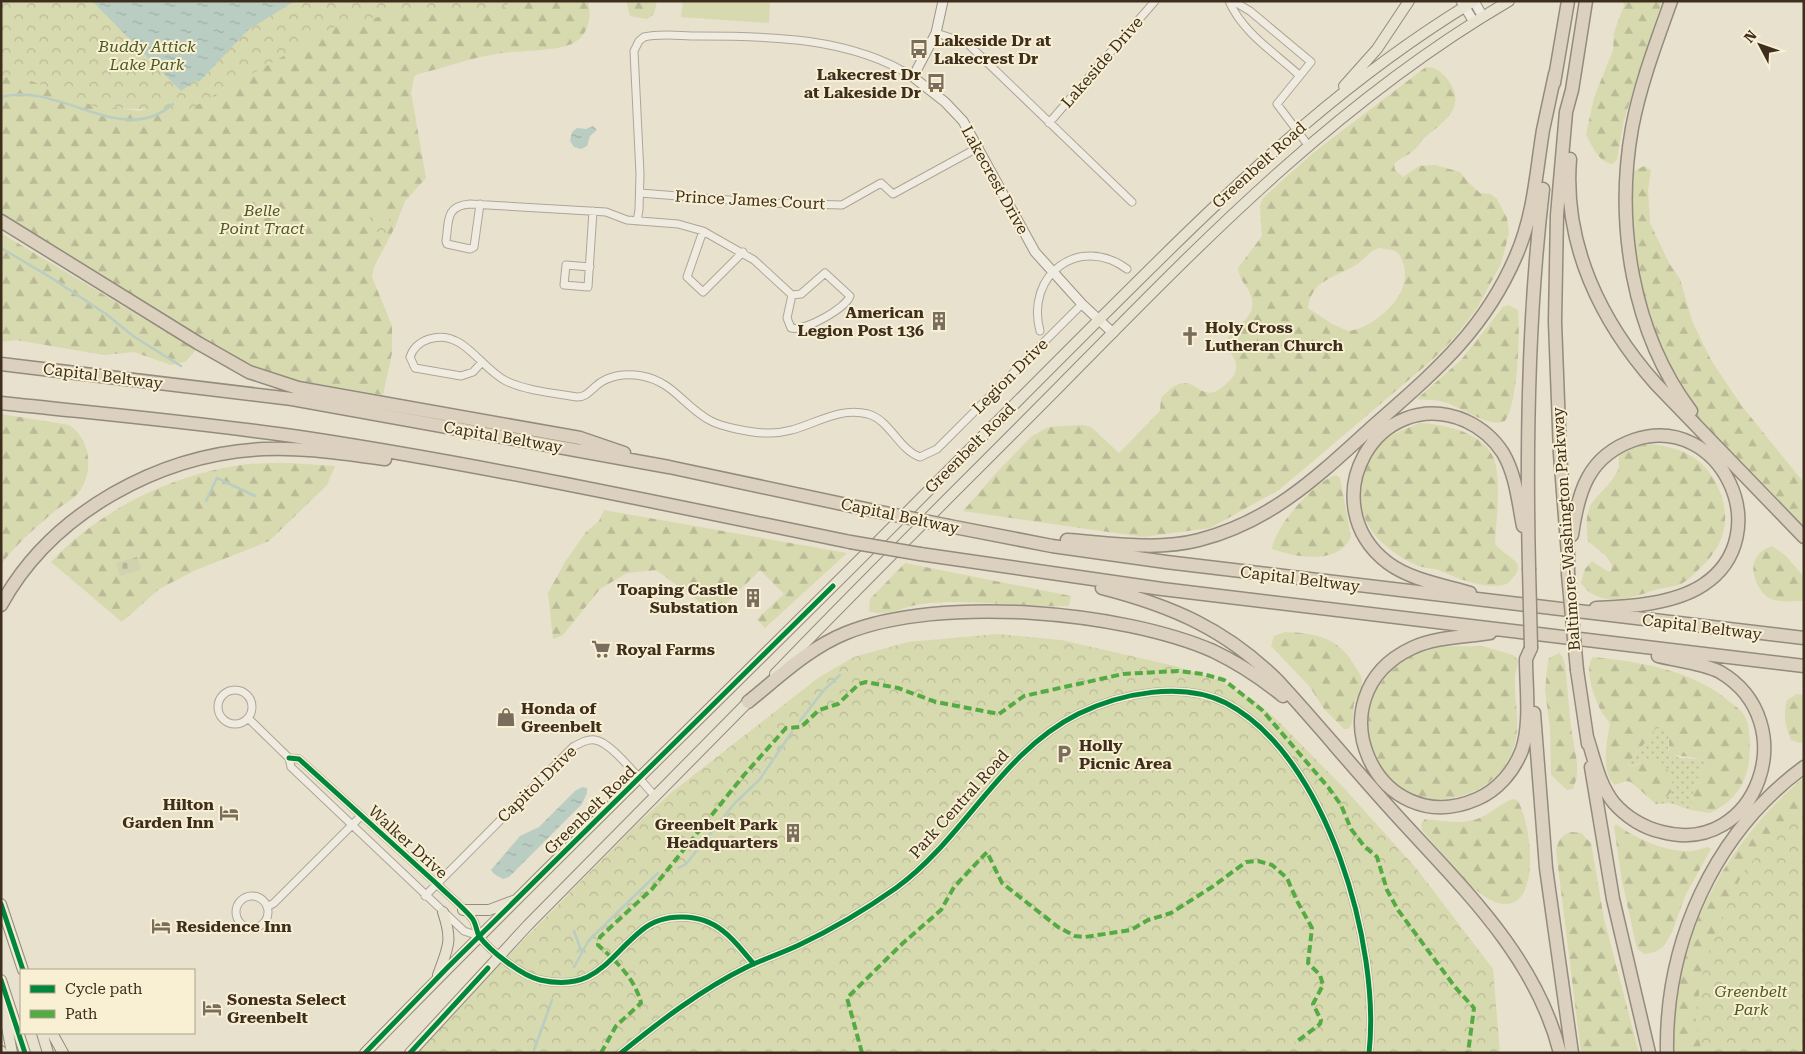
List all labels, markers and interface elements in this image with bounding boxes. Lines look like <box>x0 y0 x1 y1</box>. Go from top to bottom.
street label: Lakeside Drive <box>1057 12 1147 112</box>
north arrow <box>1735 20 1785 70</box>
text: N <box>1741 27 1760 46</box>
place label: Lakeside Dr at Lakecrest Dr <box>934 31 1052 68</box>
park label: Buddy Attick Lake Park <box>97 37 196 74</box>
bus stop icon: Lakeside Dr at Lakecrest Dr <box>908 38 930 60</box>
place label: Lakecrest Dr at Lakeside Dr <box>804 65 921 102</box>
bus stop icon: Lakecrest Dr at Lakeside Dr <box>925 72 947 94</box>
street label: Greenbelt Road <box>1208 118 1310 212</box>
street label: Lakecrest Drive <box>957 123 1033 238</box>
street label: Prince James Court <box>674 187 826 213</box>
park label: Belle Point Tract <box>218 201 305 238</box>
place label: American Legion Post 136 <box>797 303 924 340</box>
building icon: American Legion Post 136 <box>928 310 950 332</box>
place label: Holy Cross Lutheran Church <box>1205 318 1343 355</box>
church icon: Holy Cross Lutheran Church <box>1179 325 1201 347</box>
street label: Legion Drive <box>968 334 1052 418</box>
street label: Capital Beltway <box>42 359 164 393</box>
street label: Greenbelt Road <box>921 399 1019 497</box>
street label: Baltimore-Washington Parkway <box>1548 406 1584 651</box>
street label: Capital Beltway <box>442 417 565 457</box>
street label: Capital Beltway <box>839 494 961 538</box>
street label: Capital Beltway <box>1239 562 1361 596</box>
place label: Toaping Castle Substation <box>617 580 738 617</box>
building icon: Toaping Castle Substation <box>742 587 764 609</box>
street label: Capital Beltway <box>1641 610 1763 644</box>
supermarket icon: Royal Farms <box>590 638 612 660</box>
place label: Royal Farms <box>616 640 715 659</box>
place label: Honda of Greenbelt <box>521 699 602 736</box>
shop icon: Honda of Greenbelt <box>495 706 517 728</box>
place label: Holly Picnic Area <box>1079 736 1172 773</box>
street label: Capitol Drive <box>494 742 580 826</box>
parking icon: Holly Picnic Area <box>1053 743 1075 765</box>
street label: Park Central Road <box>905 746 1013 862</box>
street label: Greenbelt Road <box>540 762 640 858</box>
place label: Hilton Garden Inn <box>122 795 214 832</box>
street label: Walker Drive <box>364 801 452 883</box>
hotel icon: Hilton Garden Inn <box>218 802 240 824</box>
place label: Greenbelt Park Headquarters <box>655 815 778 852</box>
building icon: Greenbelt Park Headquarters <box>782 822 804 844</box>
hotel icon: Residence Inn <box>150 915 172 937</box>
place label: Residence Inn <box>176 917 292 936</box>
legend <box>20 969 195 1034</box>
text: Cycle path <box>65 980 143 998</box>
park label: Greenbelt Park <box>1714 982 1788 1019</box>
place label: Sonesta Select Greenbelt <box>227 990 347 1027</box>
hotel icon: Sonesta Select Greenbelt <box>201 997 223 1019</box>
text: Path <box>65 1005 98 1023</box>

